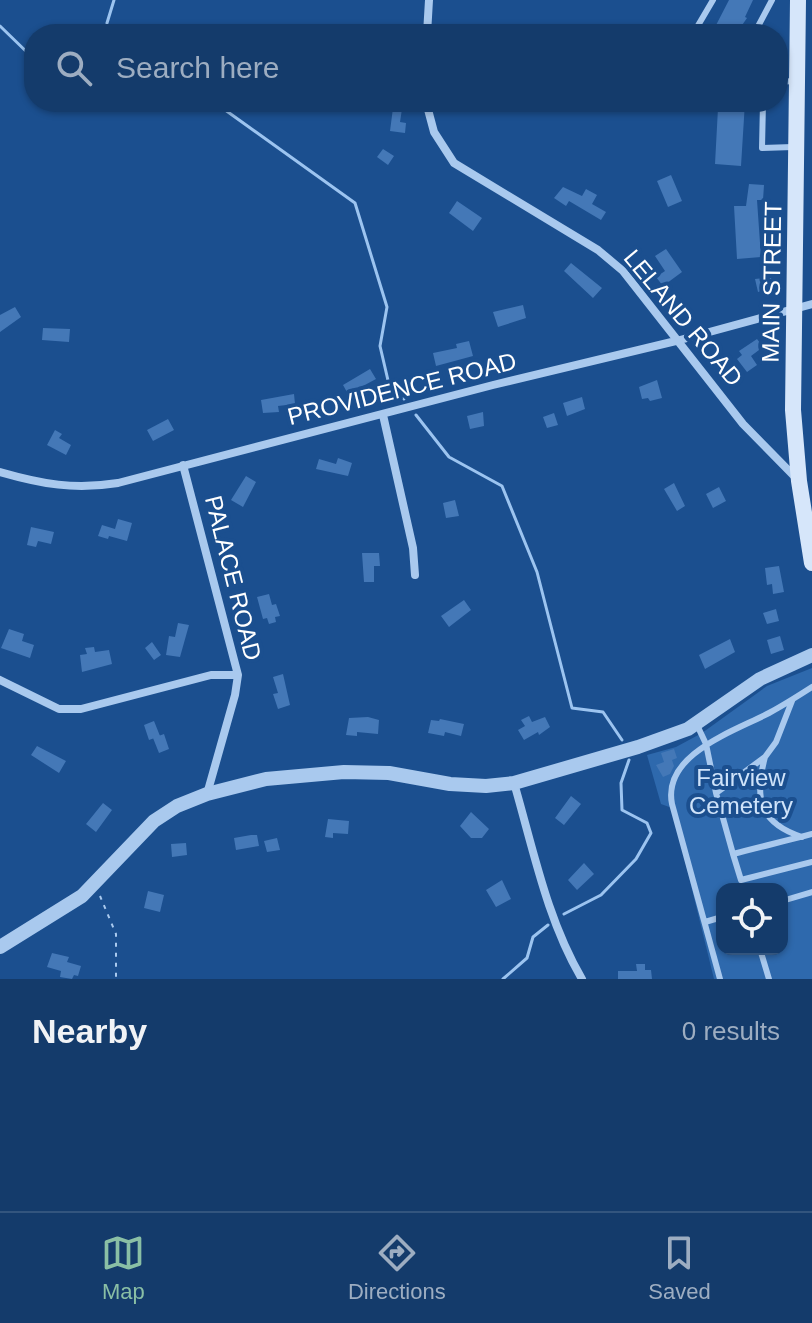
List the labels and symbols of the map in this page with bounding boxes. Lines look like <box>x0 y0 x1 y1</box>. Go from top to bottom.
street label: MAIN STREET <box>757 201 786 363</box>
street label: LELAND ROAD <box>619 244 748 391</box>
street label: PROVIDENCE ROAD <box>285 347 519 430</box>
street label: PALACE ROAD <box>200 493 267 663</box>
park label: Fairview Cemetery <box>689 764 793 819</box>

